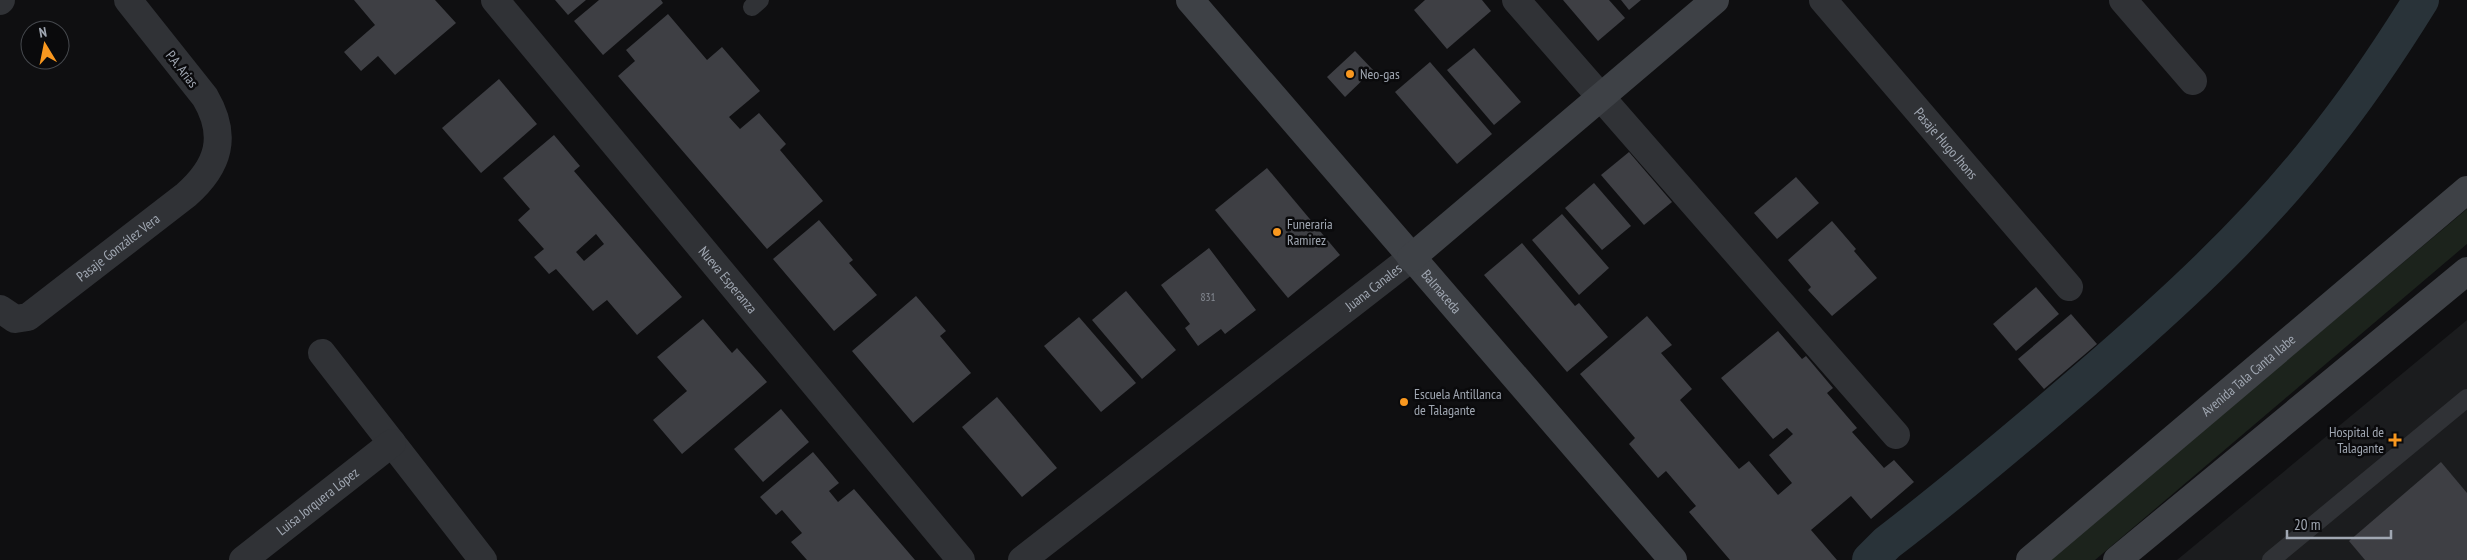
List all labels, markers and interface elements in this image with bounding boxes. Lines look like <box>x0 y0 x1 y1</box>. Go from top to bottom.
north arrow <box>20 20 70 70</box>
text: N <box>37 23 48 42</box>
street label: P.A. Arias <box>162 47 202 91</box>
place label: Neo-gas <box>1360 65 1400 83</box>
marker: Neo-gas <box>1344 68 1356 80</box>
street label: Pasaje Hugo Jhons <box>1910 104 1982 183</box>
street label: Pasaje González Vera <box>73 210 163 285</box>
place label: Funeraria Ramirez <box>1287 215 1333 249</box>
marker: Funeraria Ramirez <box>1271 226 1283 238</box>
street label: Nueva Esperanza <box>695 242 761 317</box>
street label: Juana Canales <box>1341 259 1406 315</box>
street label: Balmaceda <box>1418 266 1465 317</box>
house number: 831 <box>1201 290 1215 304</box>
street label: Avenida Tala Canta Ilabe <box>2197 330 2299 420</box>
place label: Escuela Antillanca de Talagante <box>1414 385 1502 419</box>
marker: Escuela Antillanca de Talagante <box>1398 396 1410 408</box>
place label: Hospital de Talagante <box>2329 423 2384 457</box>
marker: Hospital de Talagante <box>2388 433 2402 447</box>
street label: Luisa Jorquera López <box>273 463 363 539</box>
scale bar <box>2287 508 2391 540</box>
text: 20 m <box>2294 515 2320 534</box>

